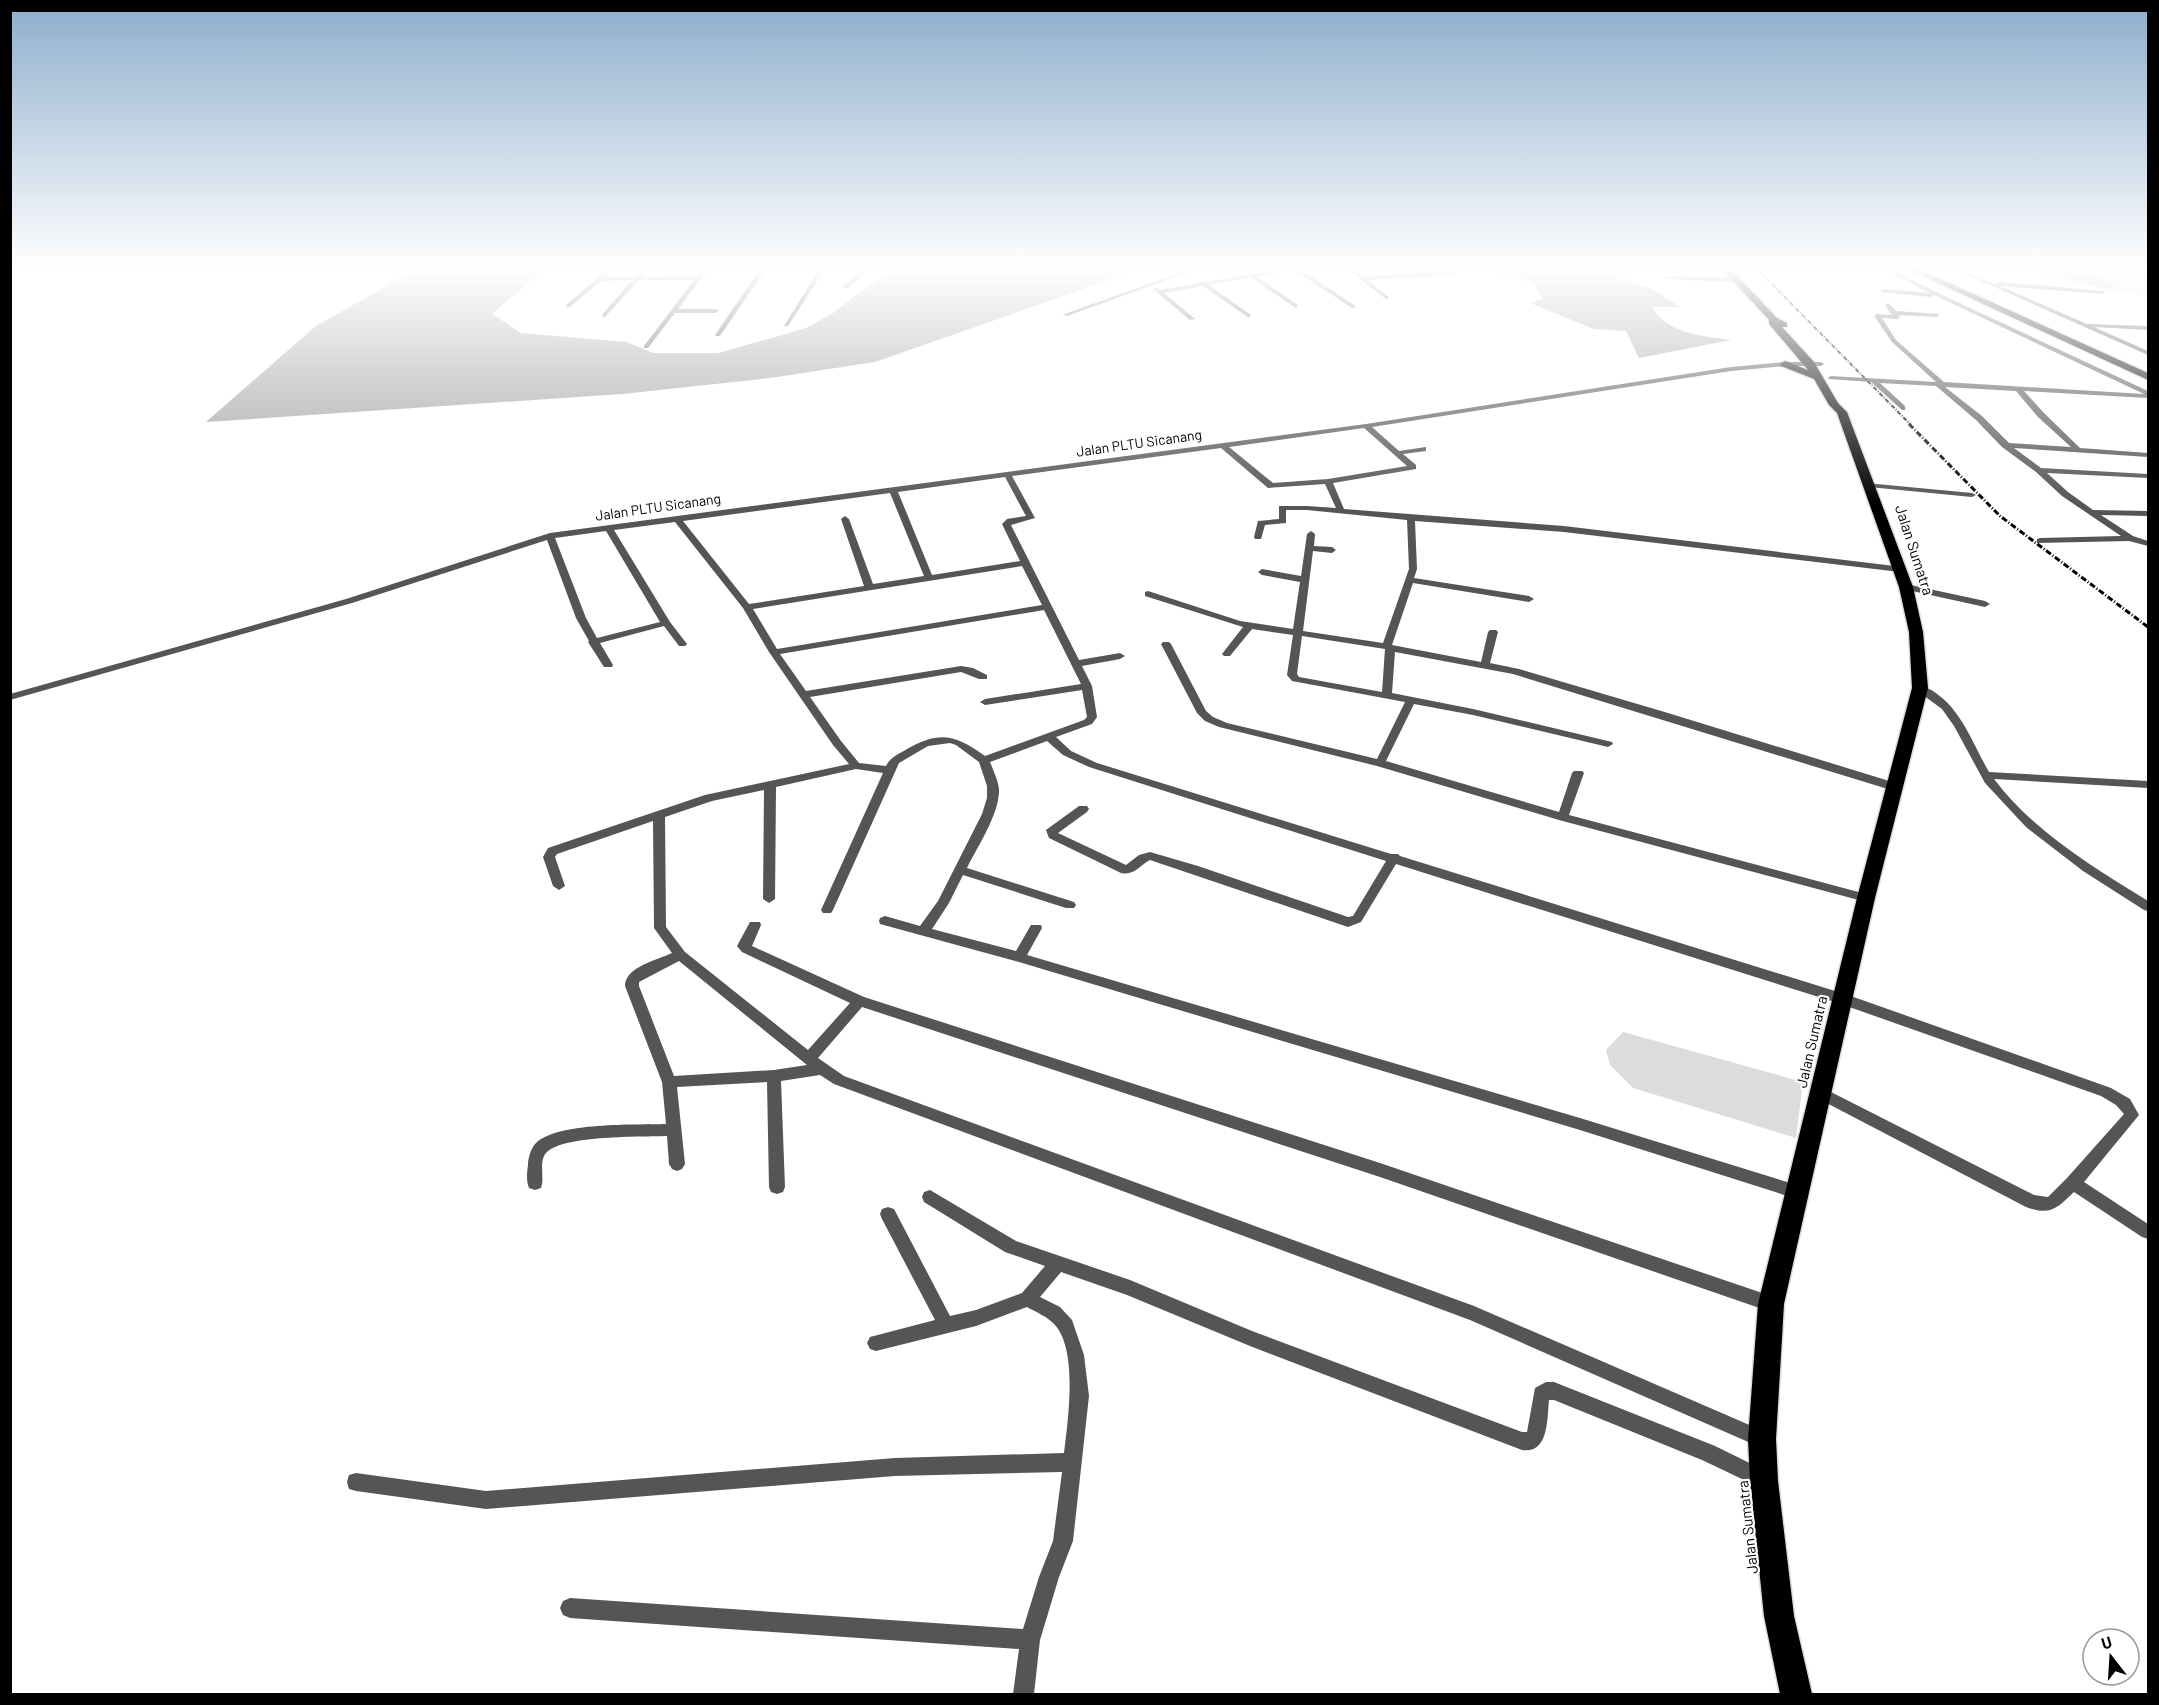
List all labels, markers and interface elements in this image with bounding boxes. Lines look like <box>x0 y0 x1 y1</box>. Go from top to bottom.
street label: Jalan PLTU Sicanang <box>1075 425 1203 460</box>
street label: Jalan PLTU Sicanang <box>594 489 722 524</box>
street label: Jalan Sumatra <box>1892 502 1938 597</box>
street label: Jalan Sumatra <box>1792 994 1830 1090</box>
street label: Jalan Sumatra <box>1733 1479 1761 1575</box>
north arrow <box>2081 1627 2141 1687</box>
text: U <box>2099 1632 2114 1653</box>

